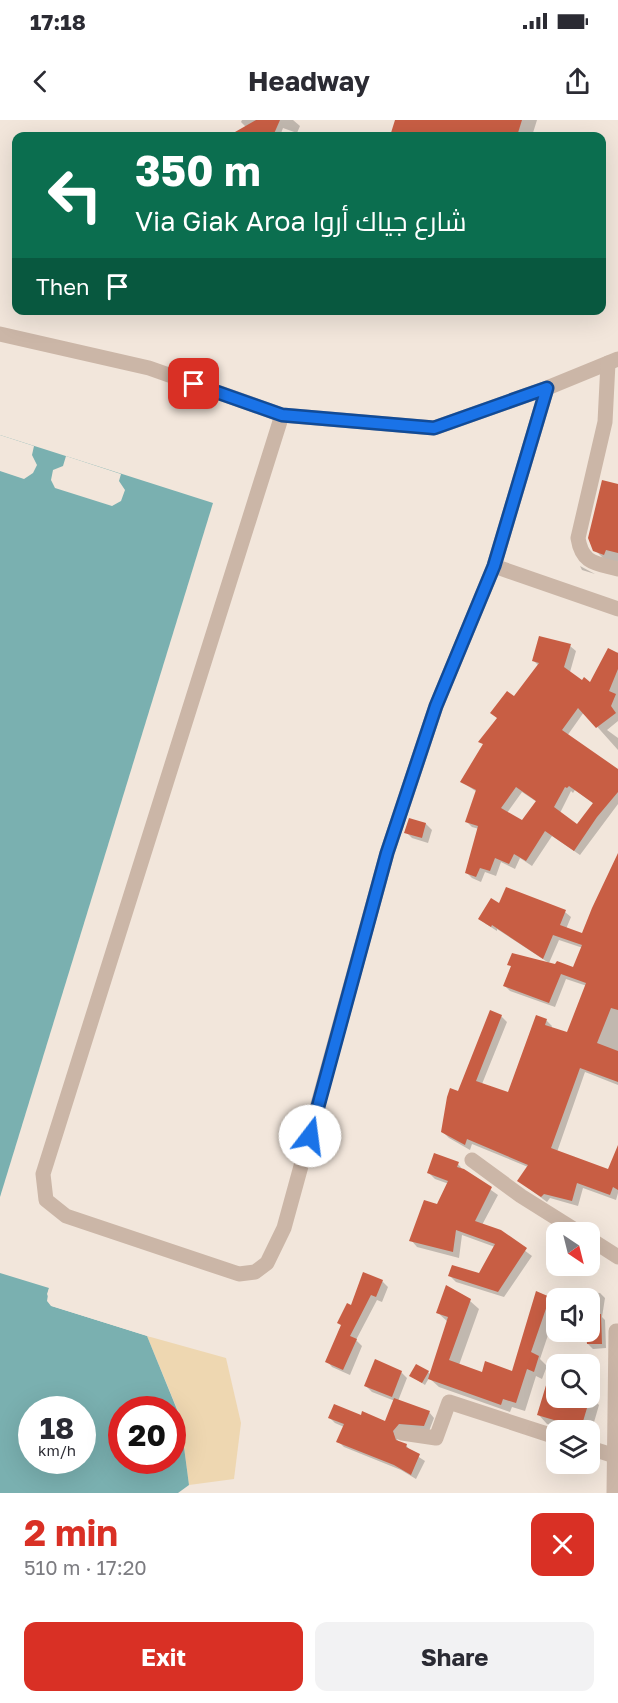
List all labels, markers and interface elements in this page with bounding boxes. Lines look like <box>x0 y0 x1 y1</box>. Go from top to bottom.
text: 17:18 <box>30 8 86 35</box>
icon: back <box>24 65 57 98</box>
text: Headway <box>248 65 370 97</box>
icon: share <box>561 65 594 98</box>
text: 350 m <box>135 145 261 195</box>
icon: left <box>36 156 114 234</box>
text: Via Giak Aroa شارع جياك أروا <box>135 205 467 237</box>
icon: arrive <box>101 270 134 303</box>
text: Then <box>36 273 89 300</box>
pin <box>168 358 219 409</box>
icon: arrive <box>177 367 210 400</box>
position arrow <box>278 1104 342 1168</box>
north arrow <box>546 1222 600 1276</box>
map controls <box>546 1222 600 1474</box>
button: sound <box>546 1288 600 1342</box>
button: search <box>546 1354 600 1408</box>
speed limit sign: 20 <box>108 1396 186 1474</box>
text: 18 <box>40 1410 74 1446</box>
button: layers <box>546 1420 600 1474</box>
text: km/h <box>38 1441 76 1459</box>
text: 2 min <box>24 1511 118 1554</box>
button: close <box>531 1513 594 1576</box>
text: 510 m · 17:20 <box>24 1555 147 1579</box>
button: Exit <box>24 1622 303 1691</box>
button: Share <box>315 1622 594 1691</box>

